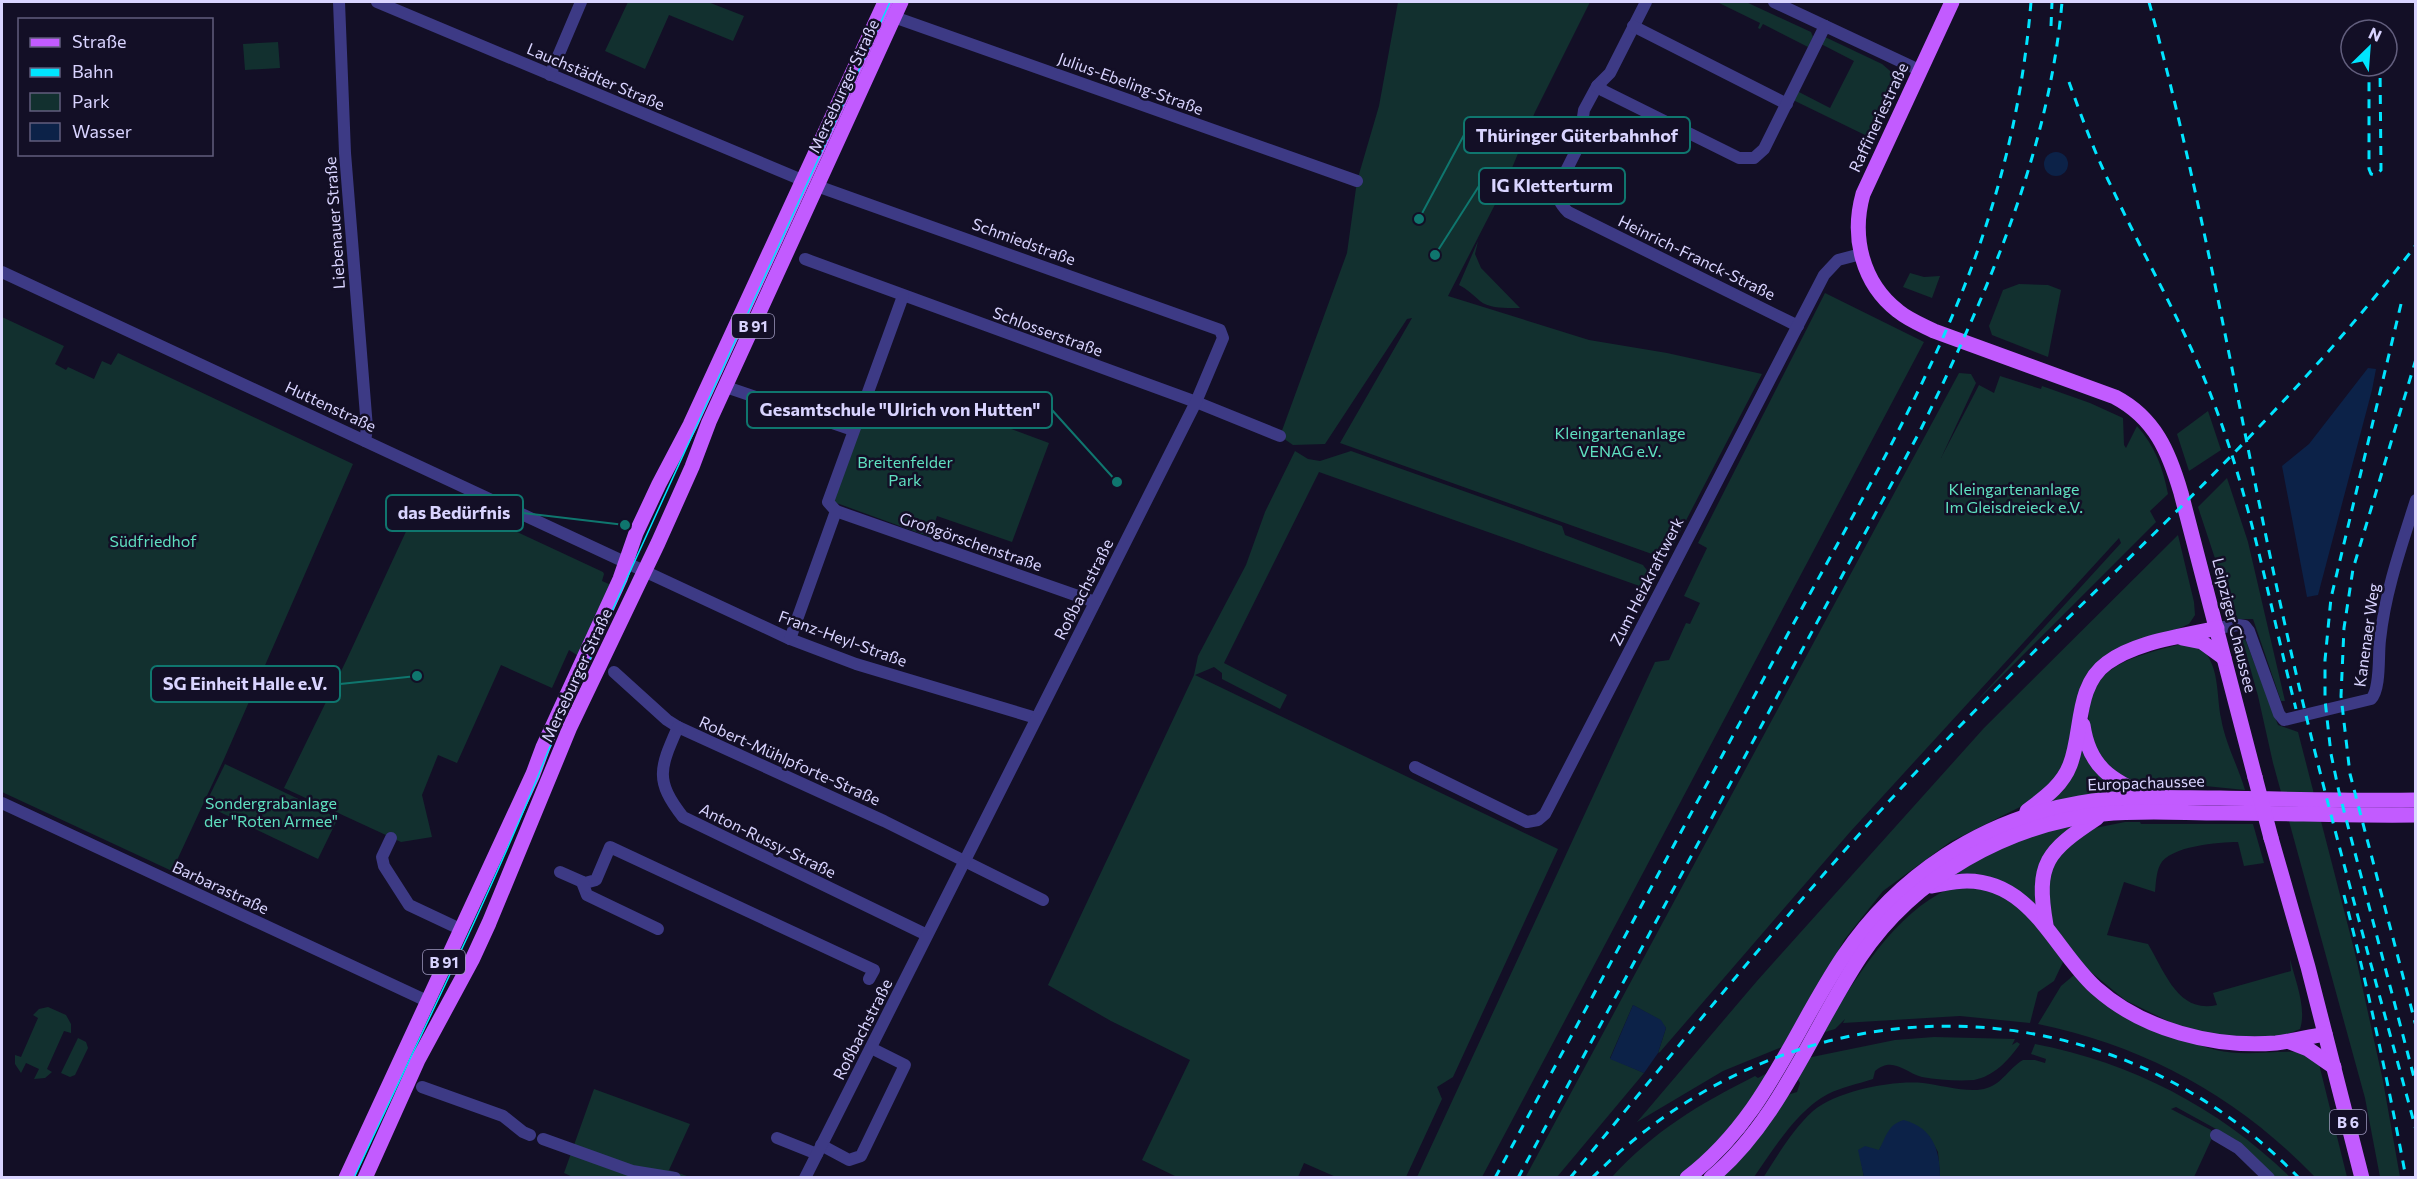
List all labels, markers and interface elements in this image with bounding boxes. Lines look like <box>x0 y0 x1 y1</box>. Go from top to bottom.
street label: Merseburger Straße <box>804 16 882 156</box>
legend <box>18 18 213 156</box>
north arrow <box>2339 18 2399 78</box>
text: N <box>2366 23 2385 45</box>
text: Straße <box>72 30 127 52</box>
street label: Lauchstädter Straße <box>524 38 668 114</box>
street label: Julius-Ebeling-Straße <box>1056 48 1206 118</box>
street label: Raffineriestraße <box>1844 59 1912 175</box>
text: Bahn <box>72 60 114 82</box>
text: Park <box>72 90 110 112</box>
callout: Thüringer Güterbahnhof <box>1464 117 1690 153</box>
text: Wasser <box>72 120 132 142</box>
text: Thüringer Güterbahnhof <box>1476 124 1679 146</box>
street label: Liebenauer Straße <box>320 156 348 290</box>
callout: IG Kletterturm <box>1479 168 1625 204</box>
text: IG Kletterturm <box>1491 174 1613 196</box>
street label: Heinrich-Franck-Straße <box>1615 211 1779 303</box>
street label: Schmiedstraße <box>970 213 1078 269</box>
street label: Schlosserstraße <box>990 302 1106 360</box>
road number: B 91 <box>732 314 774 338</box>
street label: Huttenstraße <box>283 377 379 435</box>
callout: Gesamtschule "Ulrich von Hutten" <box>747 392 1052 428</box>
text: Gesamtschule "Ulrich von Hutten" <box>760 398 1041 420</box>
park label: Kleingartenanlage VENAG e.V. <box>1555 423 1685 460</box>
park label: Breitenfelder Park <box>857 452 953 489</box>
park label: Kleingartenanlage Im Gleisdreieck e.V. <box>1945 479 2083 516</box>
callout: das Bedürfnis <box>386 495 523 531</box>
text: das Bedürfnis <box>398 501 510 523</box>
street label: Großgörschenstraße <box>897 508 1045 574</box>
street label: Zum Heizkraftwerk <box>1605 513 1687 648</box>
park label: Südfriedhof <box>110 531 197 550</box>
street label: Roßbachstraße <box>1049 535 1117 643</box>
street label: Leipziger Chaussee <box>2209 556 2261 694</box>
street label: Kanenaer Weg <box>2349 582 2383 688</box>
street label: Merseburger Straße <box>537 605 615 745</box>
street label: Franz-Heyl-Straße <box>776 606 910 670</box>
callout: SG Einheit Halle e.V. <box>151 666 340 702</box>
text: SG Einheit Halle e.V. <box>163 672 328 694</box>
street label: Robert-Mühlpforte-Straße <box>697 711 883 809</box>
street label: Europachaussee <box>2087 770 2205 794</box>
park label: Sondergrabanlage der "Roten Armee" <box>204 793 338 830</box>
street label: Anton-Russy-Straße <box>697 799 839 881</box>
street label: Barbarastraße <box>170 856 272 918</box>
road number: B 91 <box>423 950 465 974</box>
street label: Roßbachstraße <box>828 975 896 1083</box>
road number: B 6 <box>2330 1110 2366 1134</box>

